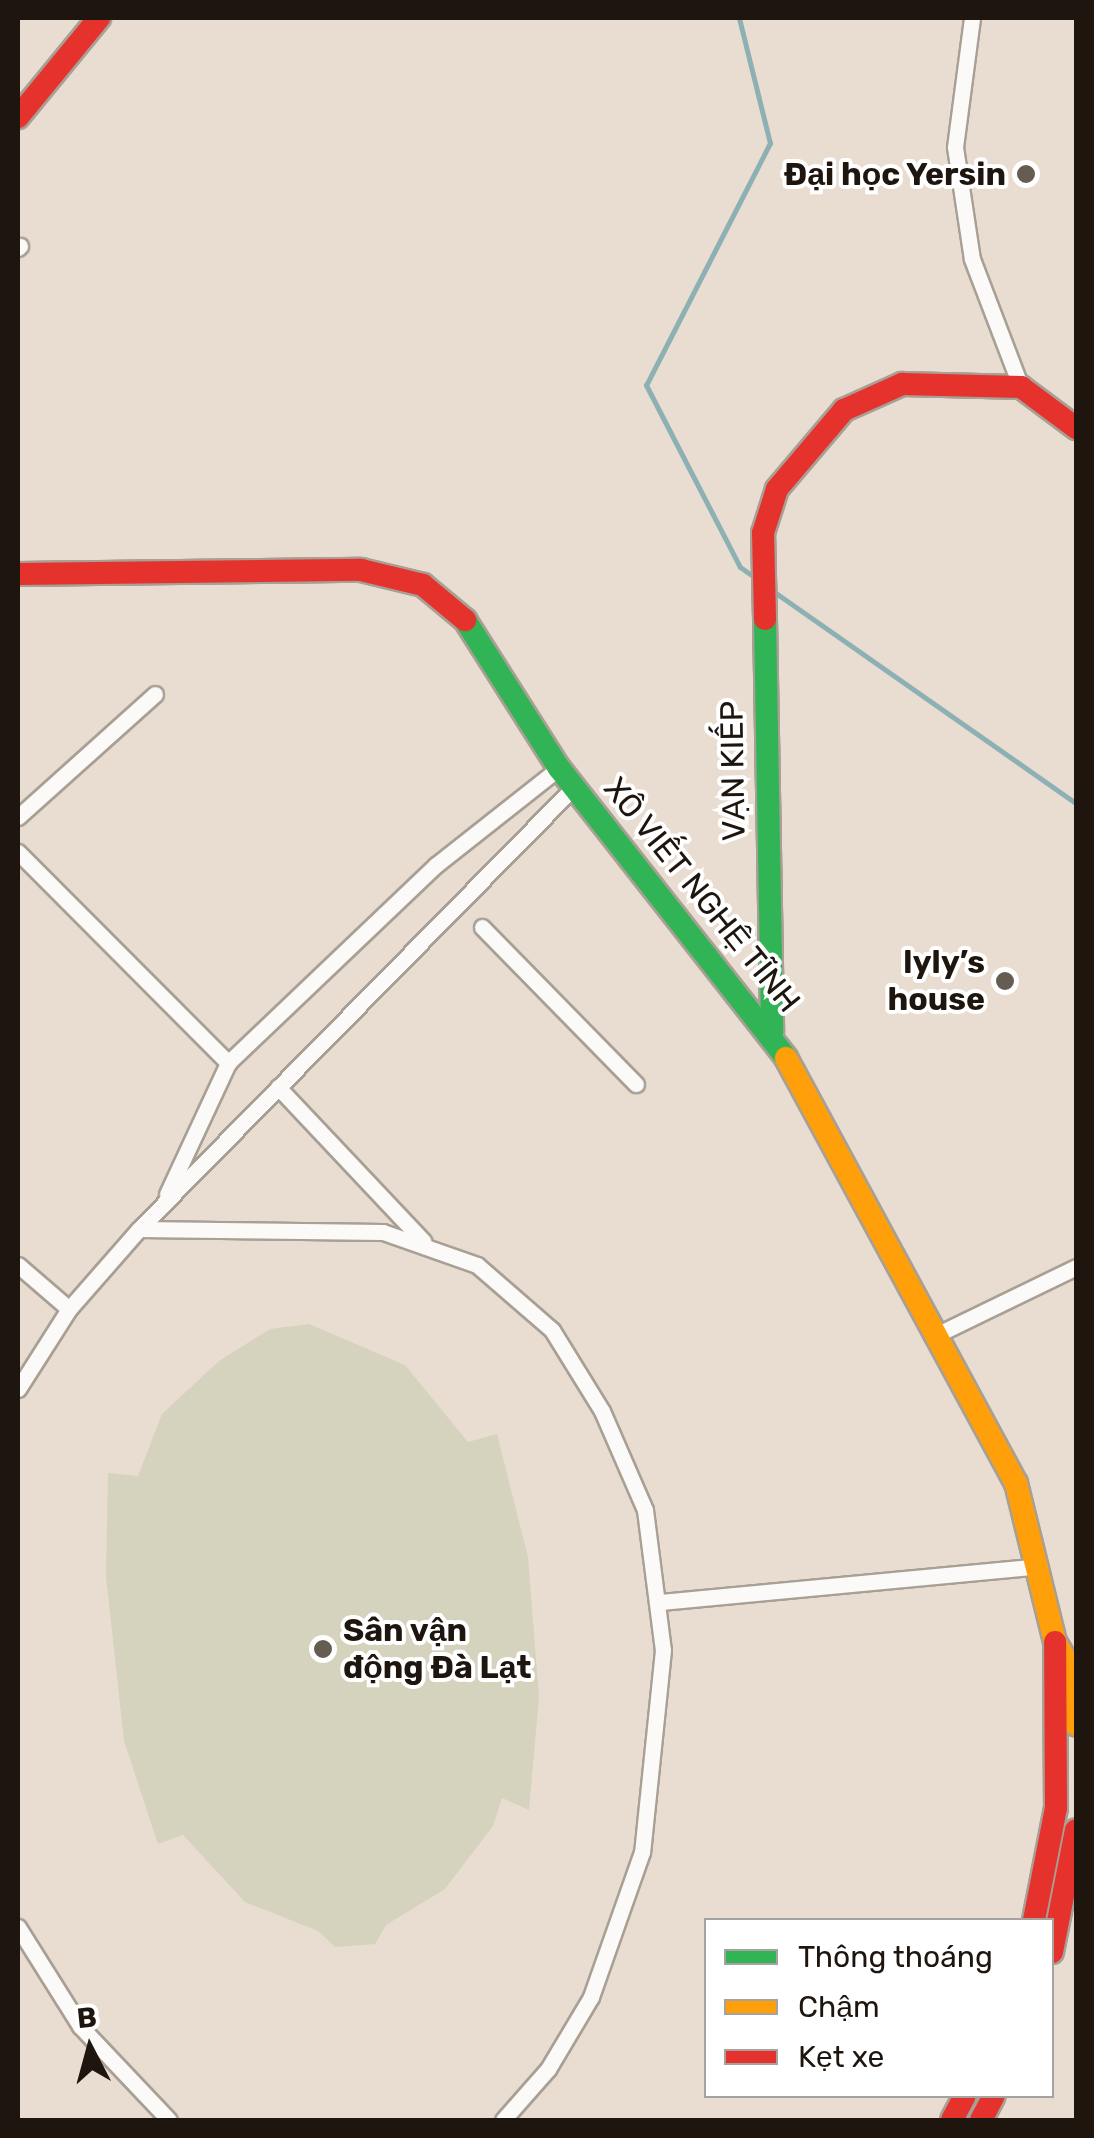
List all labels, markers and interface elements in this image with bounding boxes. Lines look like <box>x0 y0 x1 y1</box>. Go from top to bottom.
place label: Đại học Yersin <box>783 155 1006 193</box>
marker: Đại học Yersin <box>1015 163 1037 185</box>
street label: VẠN KIẾP <box>713 701 753 841</box>
street label: XÔ VIẾT NGHỆ TĨNH <box>595 769 809 1021</box>
place label: lyly’s house <box>887 944 985 1019</box>
marker: lyly’s house <box>994 970 1016 992</box>
place label: Sân vận động Đà Lạt <box>343 1612 531 1687</box>
marker: Sân vận động Đà Lạt <box>312 1638 334 1660</box>
legend <box>704 1918 1054 2098</box>
text: Thông thoáng <box>798 1939 993 1975</box>
text: Chậm <box>798 1989 880 2025</box>
north arrow <box>40 1998 140 2098</box>
text: B <box>75 2000 98 2035</box>
text: Kẹt xe <box>798 2039 884 2075</box>

